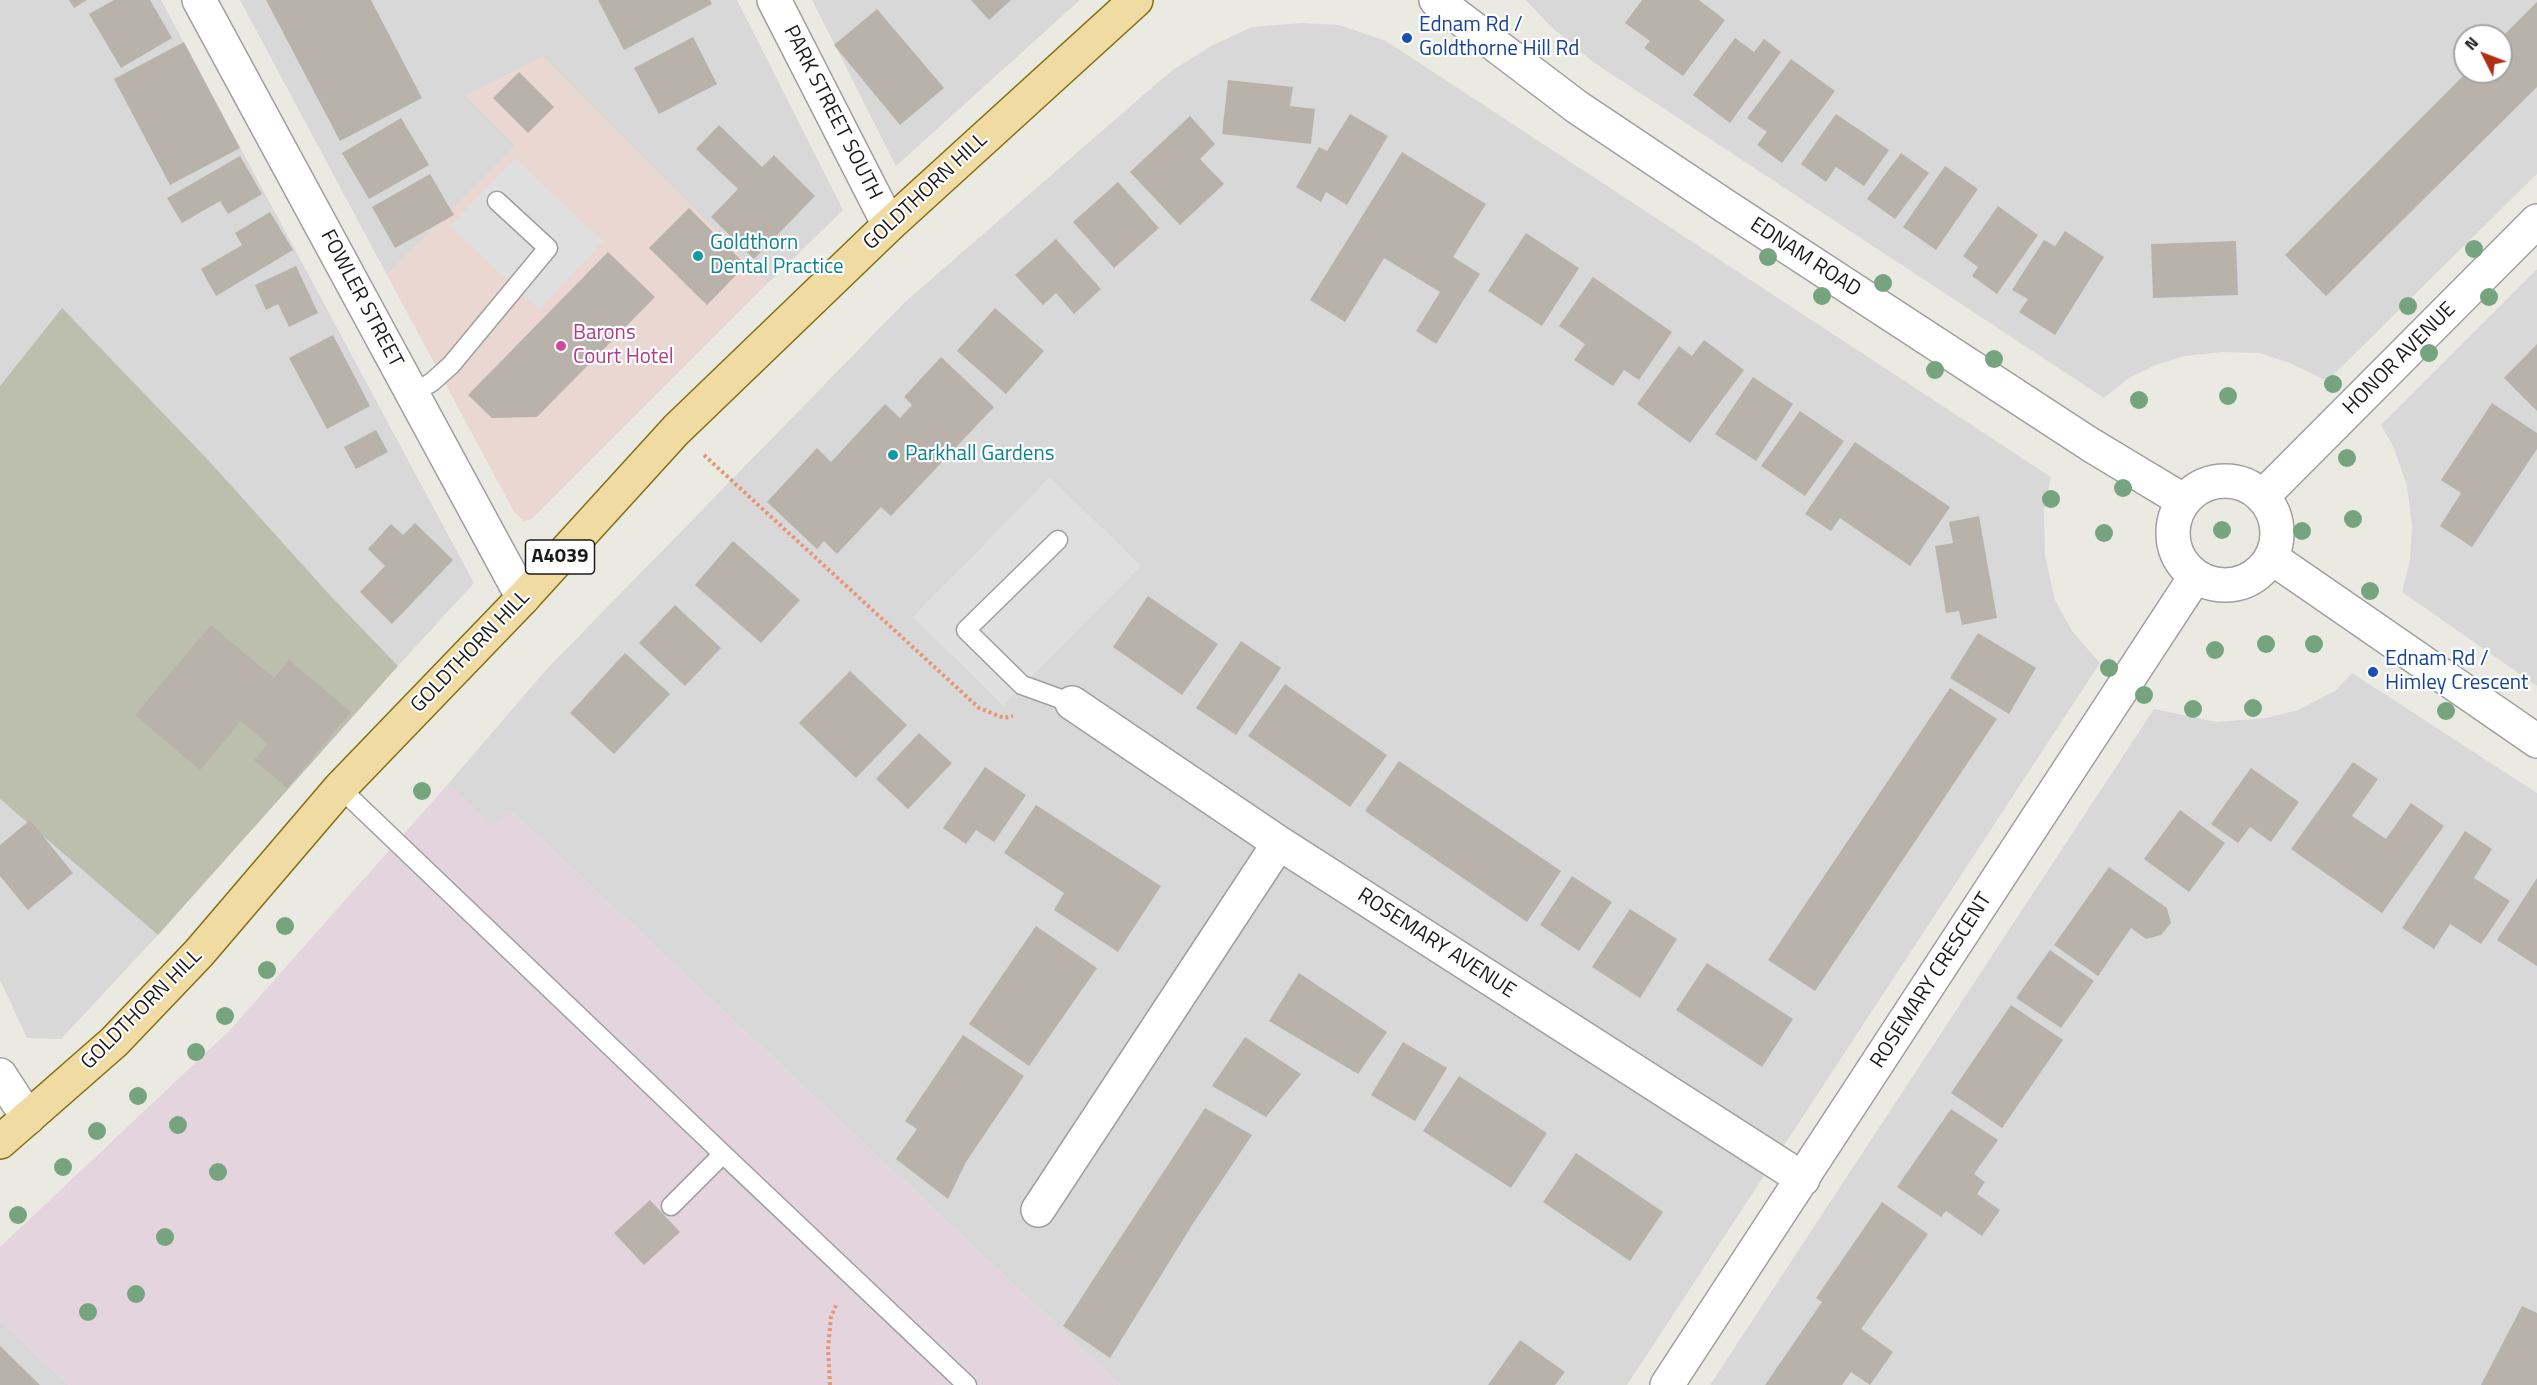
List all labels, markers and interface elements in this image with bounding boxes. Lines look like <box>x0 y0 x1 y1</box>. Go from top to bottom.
place label: Ednam Rd / Goldthorne Hill Rd <box>1419 13 1579 63</box>
street label: PARK STREET SOUTH <box>777 22 887 204</box>
north arrow <box>2453 24 2513 84</box>
marker: Ednam Rd / Goldthorne Hill Rd <box>1400 31 1414 45</box>
text: N <box>2458 31 2484 55</box>
street label: GOLDTHORN HILL <box>859 128 993 256</box>
street label: EDNAM ROAD <box>1745 213 1865 303</box>
street label: FOWLER STREET <box>314 226 408 372</box>
place label: Goldthorn Dental Practice <box>710 231 844 281</box>
marker: Goldthorn Dental Practice <box>691 249 705 263</box>
street label: HONOR AVENUE <box>2339 298 2461 420</box>
place label: Barons Court Hotel <box>573 321 674 371</box>
marker: Barons Court Hotel <box>554 339 568 353</box>
place label: Parkhall Gardens <box>905 442 1055 468</box>
marker: Parkhall Gardens <box>886 448 900 462</box>
road number: A4039 <box>526 540 594 574</box>
street label: GOLDTHORN HILL <box>406 586 536 718</box>
place label: Ednam Rd / Himley Crescent <box>2385 647 2528 697</box>
marker: Ednam Rd / Himley Crescent <box>2366 665 2380 679</box>
street label: ROSEMARY AVENUE <box>1352 883 1520 1005</box>
street label: ROSEMARY CRESCENT <box>1866 889 1998 1073</box>
street label: GOLDTHORN HILL <box>76 944 208 1076</box>

